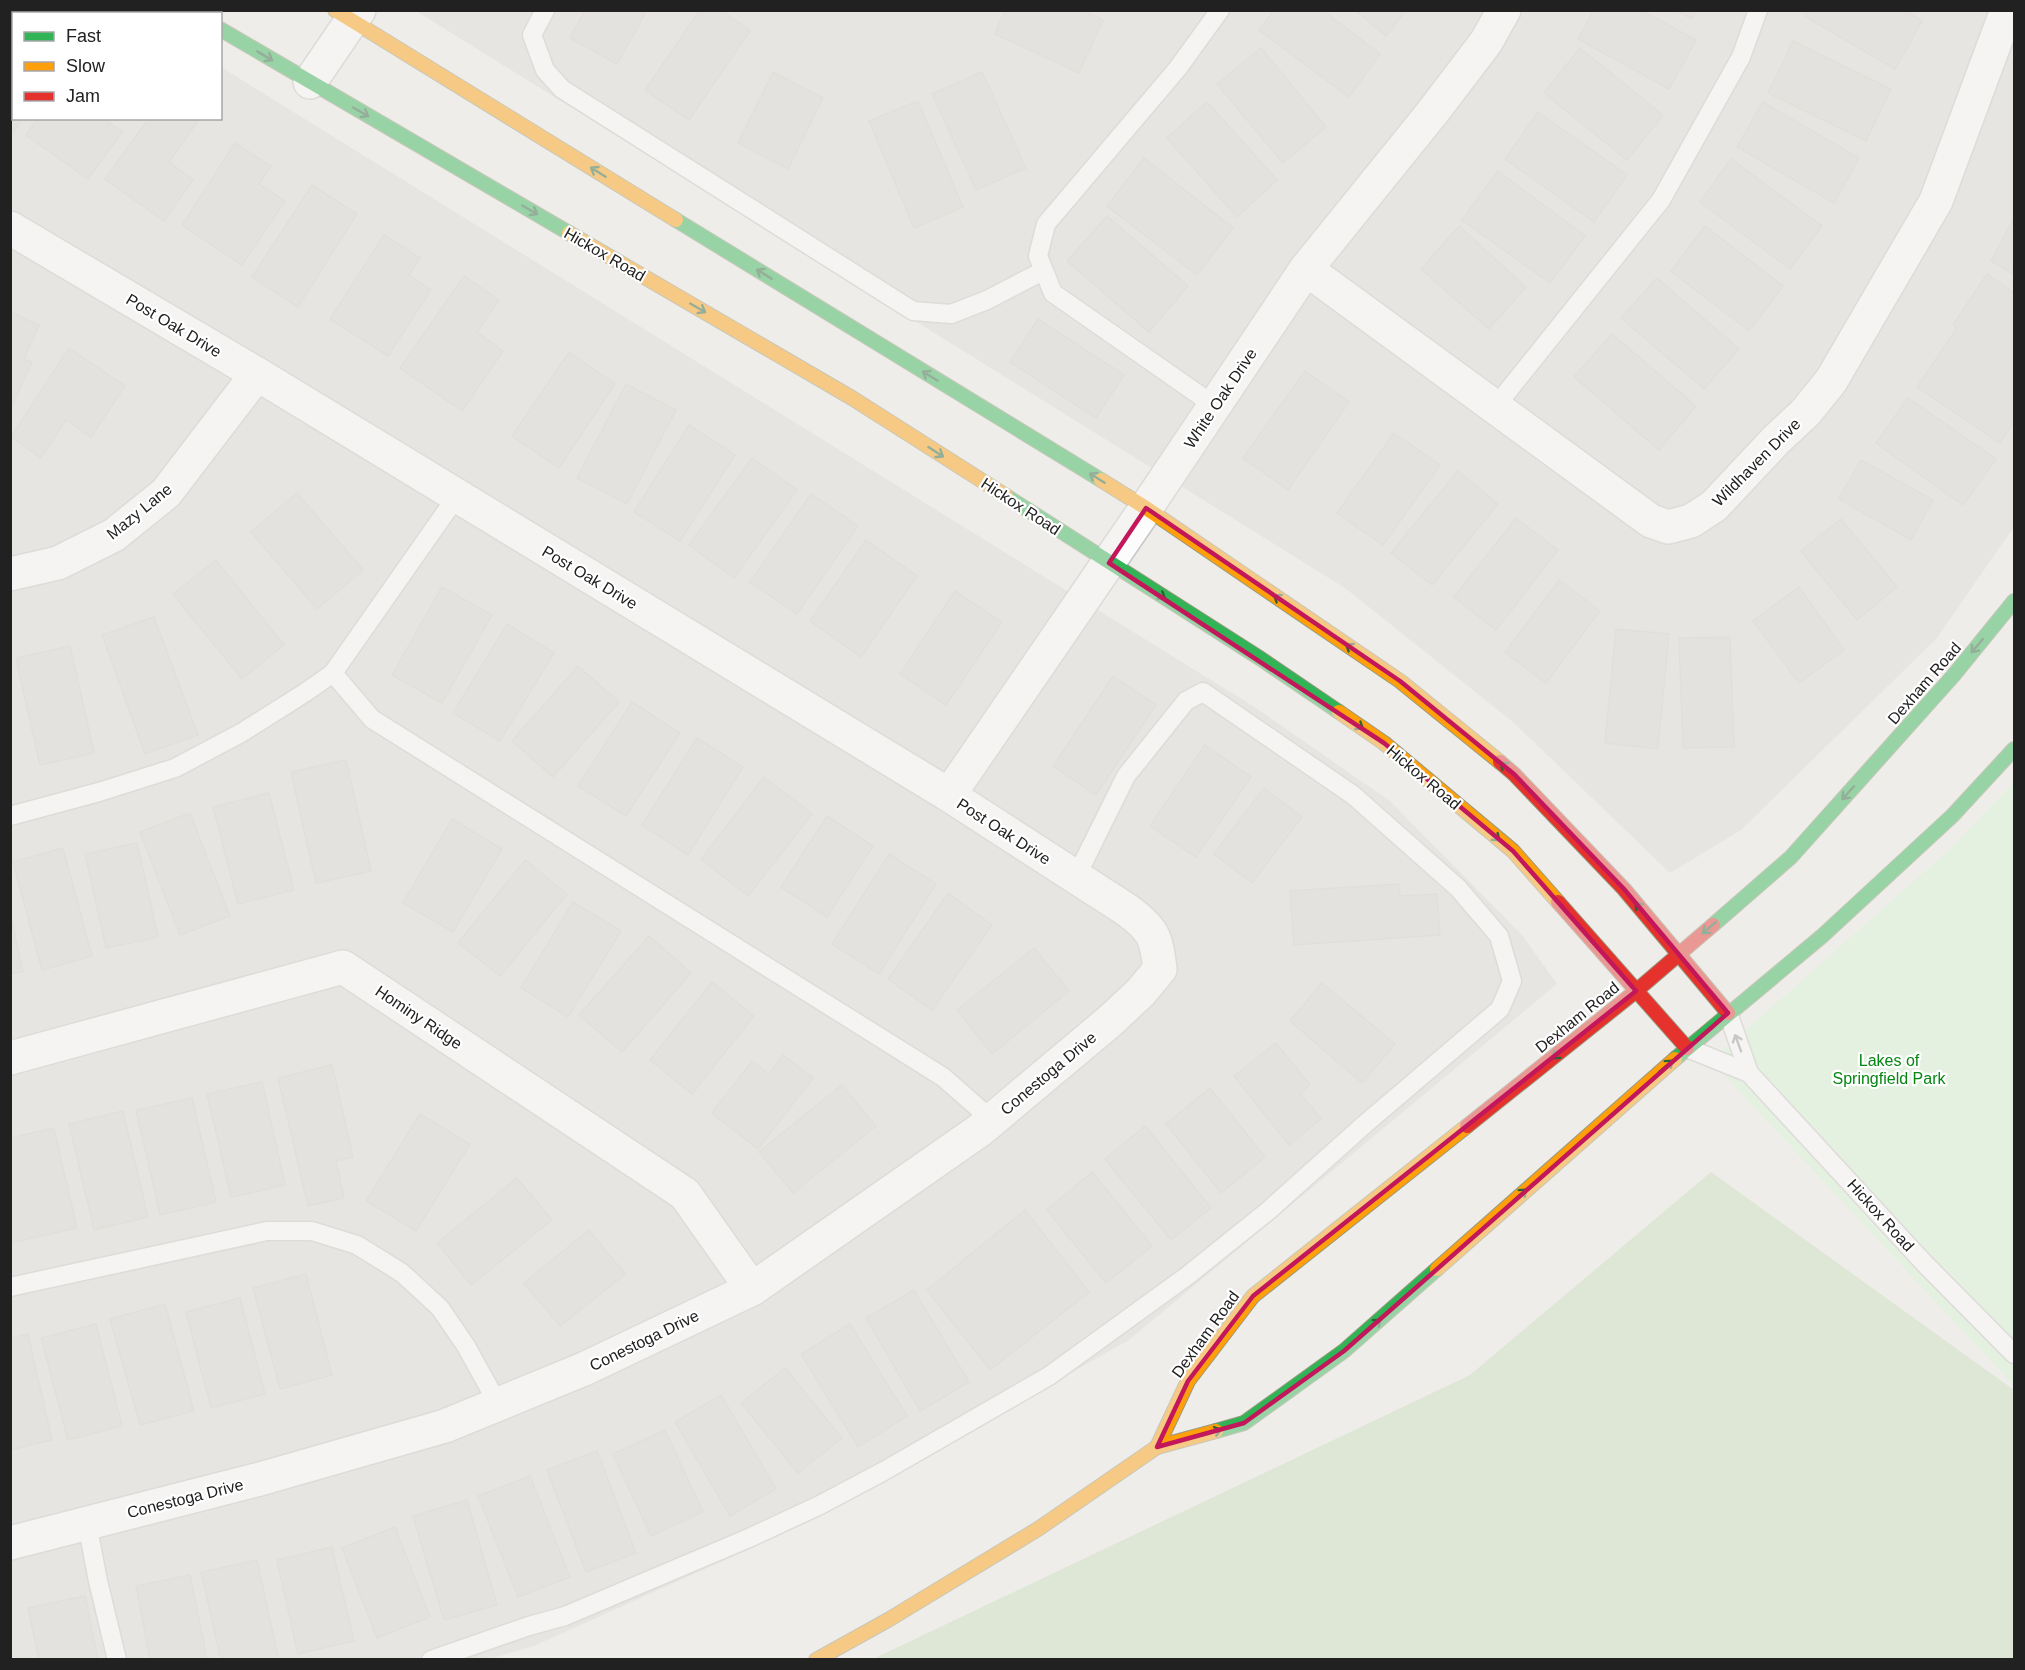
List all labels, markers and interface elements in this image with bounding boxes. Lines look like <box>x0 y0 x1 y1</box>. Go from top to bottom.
legend <box>12 12 222 120</box>
text: Fast <box>66 26 101 46</box>
one-way arrow <box>256 50 273 62</box>
text: Slow <box>66 56 106 76</box>
text: Jam <box>66 86 100 106</box>
one-way arrow <box>352 106 369 118</box>
one-way arrow <box>590 165 607 177</box>
one-way arrow <box>520 205 538 216</box>
street label: Hickox Road <box>561 224 648 284</box>
one-way arrow <box>756 267 773 279</box>
street label: Post Oak Drive <box>123 290 224 360</box>
one-way arrow <box>689 302 706 314</box>
street label: White Oak Drive <box>1181 345 1260 451</box>
one-way arrow <box>922 369 939 381</box>
street label: Wildhaven Drive <box>1709 415 1804 510</box>
one-way arrow <box>928 446 944 458</box>
one-way arrow <box>1089 471 1106 483</box>
street label: Hickox Road <box>978 475 1063 538</box>
street label: Mazy Lane <box>104 480 175 543</box>
street label: Post Oak Drive <box>539 542 640 612</box>
one-way arrow <box>1149 588 1166 600</box>
one-way arrow <box>1273 594 1289 606</box>
one-way arrow <box>1970 638 1984 653</box>
street label: Dexham Road <box>1884 639 1964 728</box>
one-way arrow <box>1345 643 1362 655</box>
one-way arrow <box>1348 718 1364 730</box>
street label: Hickox Road <box>1383 742 1464 813</box>
one-way arrow <box>1499 762 1515 775</box>
one-way arrow <box>1841 785 1855 800</box>
street label: Post Oak Drive <box>954 795 1054 868</box>
one-way arrow <box>1485 828 1501 841</box>
one-way arrow <box>1635 901 1648 917</box>
one-way arrow <box>1702 921 1717 935</box>
street label: Dexham Road <box>1532 979 1622 1056</box>
street label: Hominy Ridge <box>372 982 465 1053</box>
street label: Conestoga Drive <box>997 1029 1100 1118</box>
one-way arrow <box>1732 1034 1743 1053</box>
one-way arrow <box>1551 1046 1567 1059</box>
park label: Lakes of Springfield Park <box>1833 1052 1946 1087</box>
one-way arrow <box>1658 1059 1673 1073</box>
street label: Hickox Road <box>1844 1176 1917 1255</box>
one-way arrow <box>1512 1188 1527 1202</box>
street label: Dexham Road <box>1168 1288 1242 1381</box>
street label: Conestoga Drive <box>587 1307 702 1374</box>
one-way arrow <box>1366 1318 1381 1332</box>
one-way arrow <box>1203 1425 1222 1437</box>
street label: Conestoga Drive <box>125 1476 245 1521</box>

